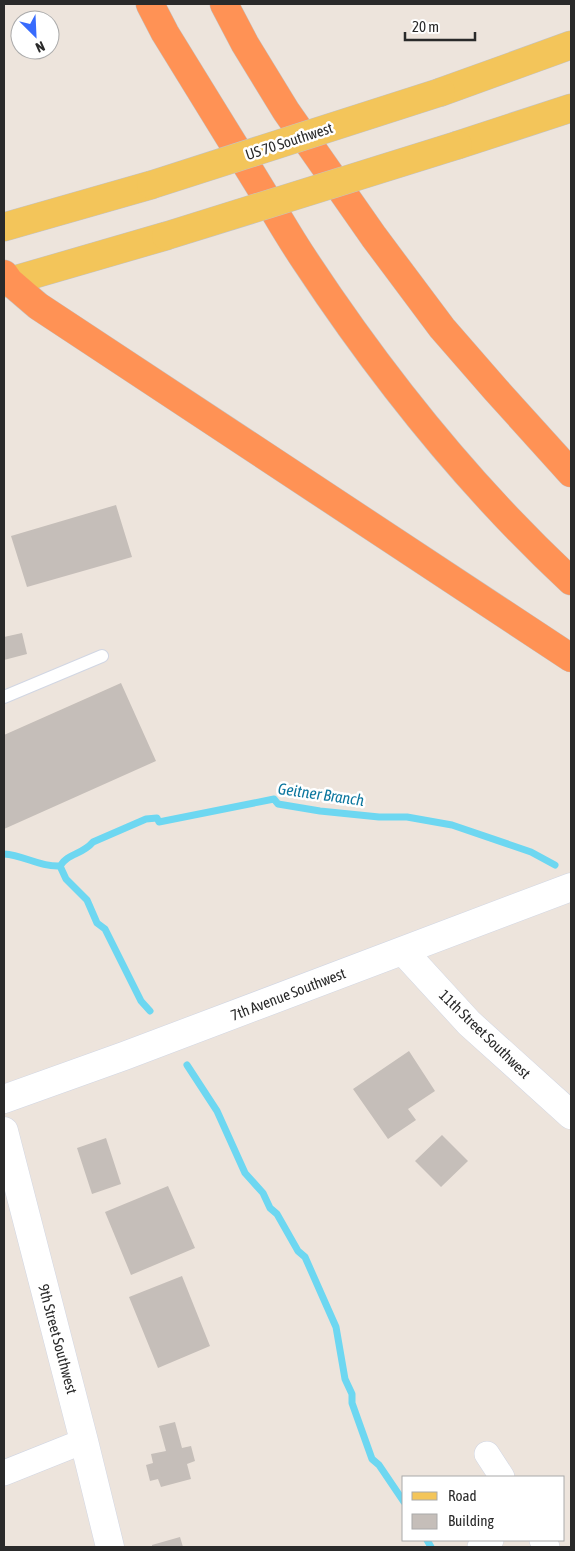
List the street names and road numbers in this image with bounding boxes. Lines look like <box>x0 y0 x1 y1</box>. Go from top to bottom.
street label: US 70 Southwest <box>243 119 335 163</box>
street label: 7th Avenue Southwest <box>228 964 348 1024</box>
street label: 11th Street Southwest <box>436 986 534 1082</box>
street label: 9th Street Southwest <box>35 1282 81 1396</box>

